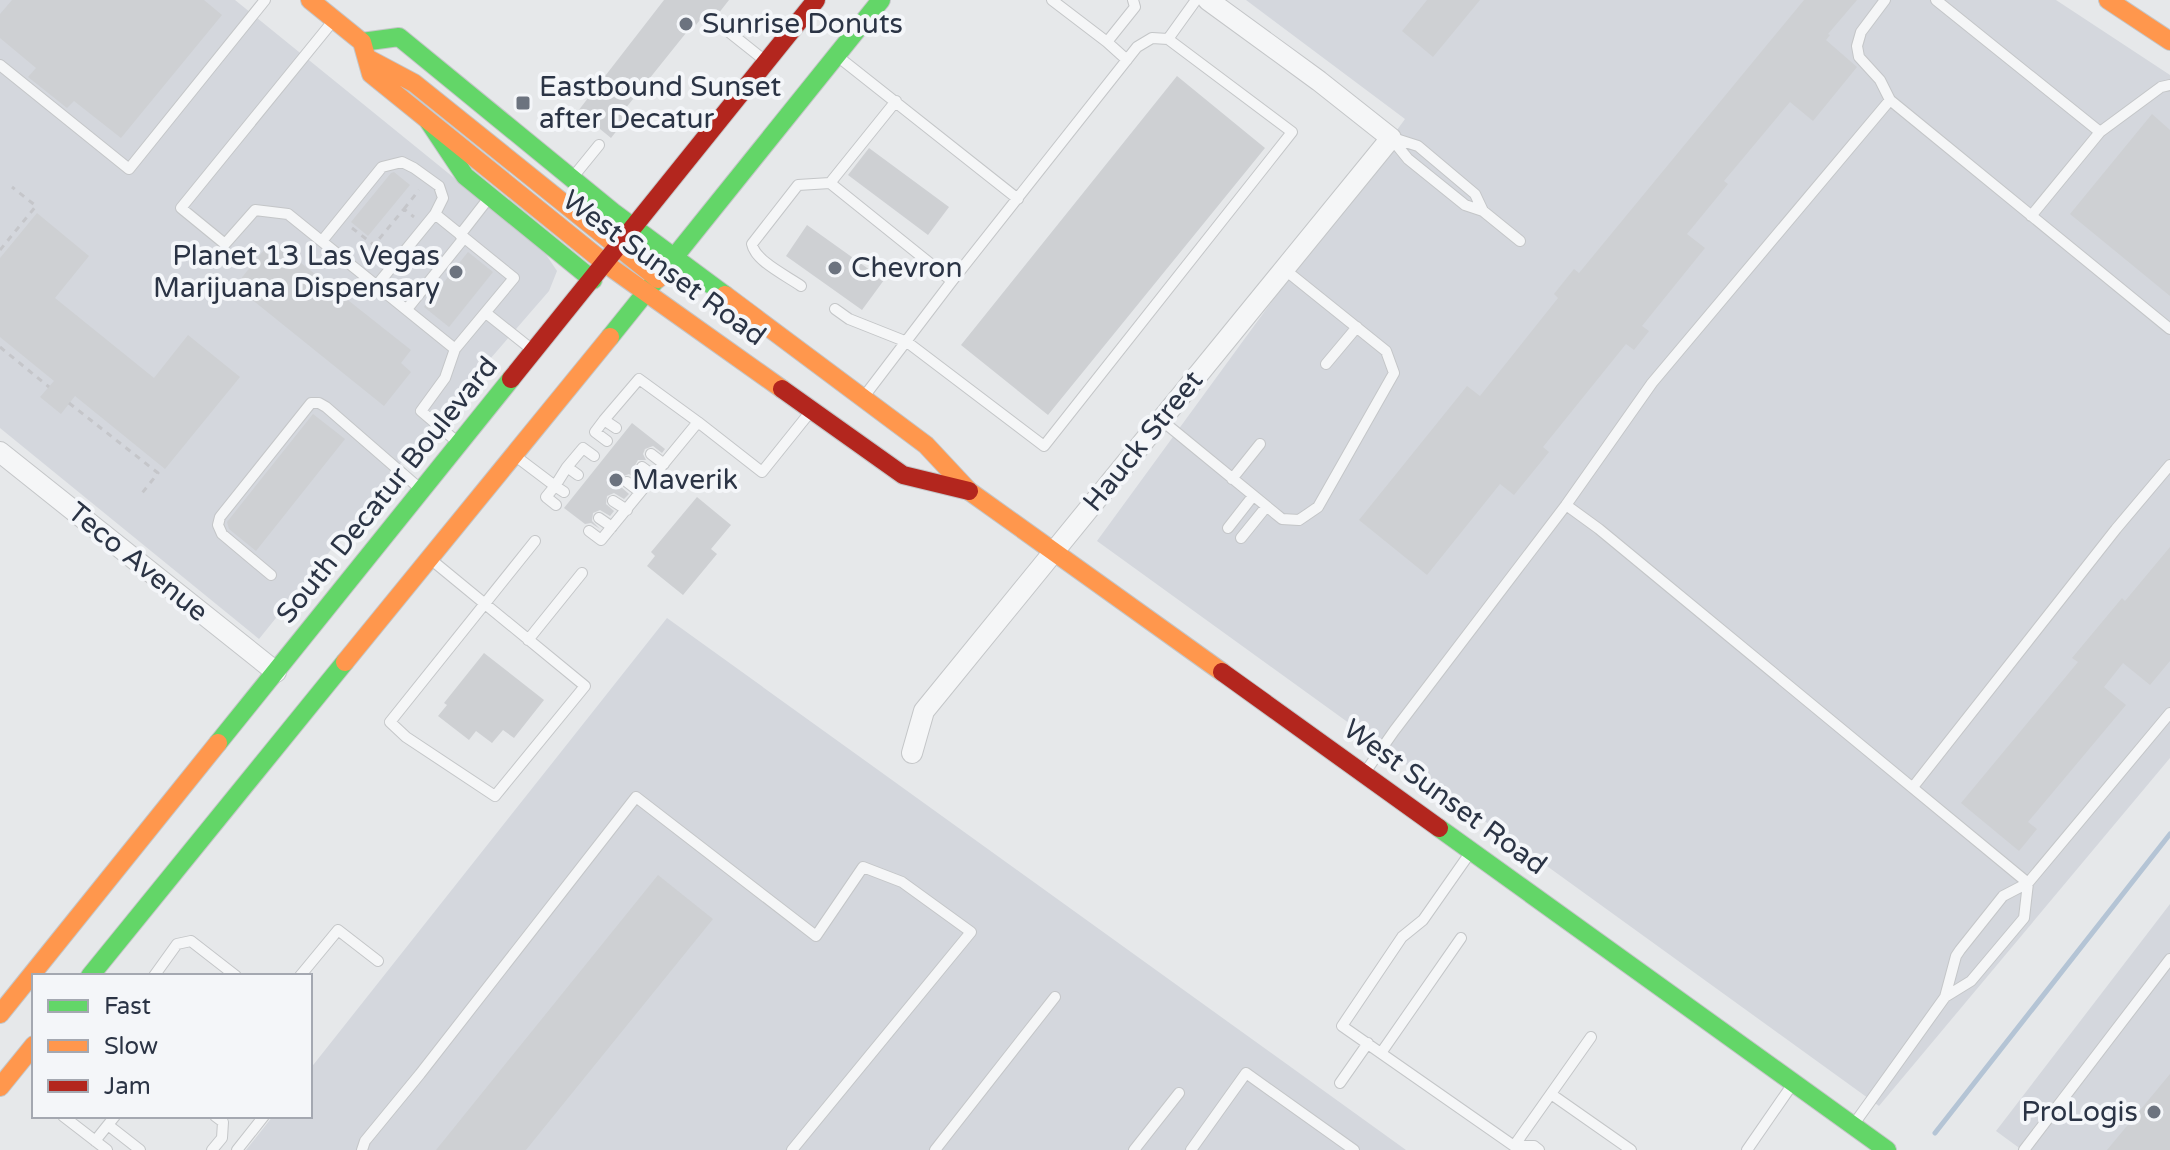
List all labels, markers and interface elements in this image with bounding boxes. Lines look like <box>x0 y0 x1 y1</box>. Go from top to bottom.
place label: Sunrise Donuts <box>702 7 903 41</box>
marker: Sunrise Donuts <box>677 15 695 33</box>
place label: Eastbound Sunset after Decatur <box>539 70 782 136</box>
marker: Eastbound Sunset after Decatur <box>514 94 532 112</box>
street label: West Sunset Road <box>556 183 772 353</box>
place label: Planet 13 Las Vegas Marijuana Dispensary <box>153 239 440 305</box>
place label: Chevron <box>851 251 962 285</box>
marker: Chevron <box>826 259 844 277</box>
marker: Planet 13 Las Vegas Marijuana Dispensary <box>447 263 465 281</box>
street label: South Decatur Boulevard <box>269 350 505 630</box>
street label: Hauck Street <box>1076 364 1210 518</box>
place label: Maverik <box>632 463 738 497</box>
marker: Maverik <box>607 471 625 489</box>
street label: Teco Avenue <box>61 495 215 629</box>
street label: West Sunset Road <box>1337 712 1553 882</box>
legend <box>32 974 312 1118</box>
text: Fast <box>104 992 151 1021</box>
text: Slow <box>104 1032 158 1061</box>
text: Jam <box>104 1072 151 1101</box>
place label: ProLogis <box>2021 1095 2138 1129</box>
marker: ProLogis <box>2145 1103 2163 1121</box>

